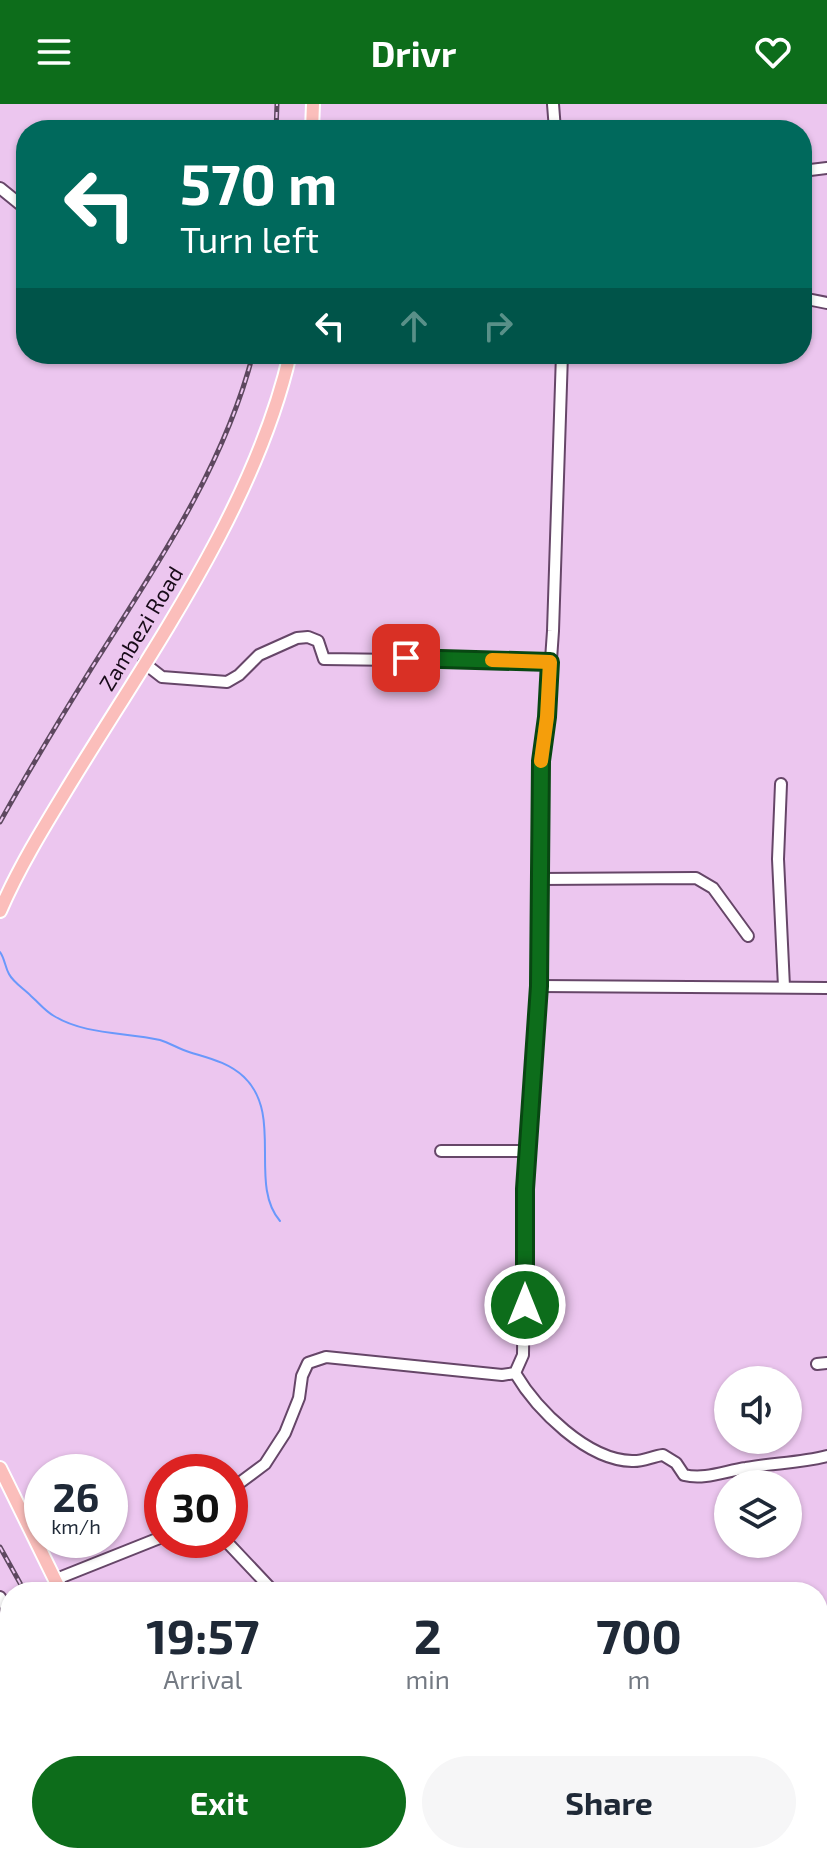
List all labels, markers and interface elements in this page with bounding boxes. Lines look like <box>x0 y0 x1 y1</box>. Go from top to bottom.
icon: menu <box>32 30 76 74</box>
icon: heart <box>751 30 795 74</box>
text: Drivr <box>371 31 456 74</box>
text: 570 m <box>180 149 337 216</box>
icon: left <box>48 152 152 256</box>
text: Turn left <box>180 217 319 260</box>
icon: left <box>308 304 352 348</box>
icon: ahead <box>392 304 436 348</box>
icon: right <box>476 304 520 348</box>
street label: Zambezi Road <box>93 561 187 695</box>
pin <box>372 624 440 692</box>
icon: arrive <box>384 636 428 680</box>
position arrow <box>483 1263 567 1347</box>
map controls <box>714 1366 802 1558</box>
button: sound <box>714 1366 802 1454</box>
speed limit sign: 30 <box>144 1454 248 1558</box>
button: layers <box>714 1470 802 1558</box>
text: 26 <box>53 1472 99 1520</box>
text: km/h <box>51 1514 101 1538</box>
text: 19:57 <box>146 1606 259 1664</box>
text: 2 <box>414 1606 442 1664</box>
text: 700 <box>596 1606 682 1664</box>
text: Arrival <box>163 1663 242 1694</box>
text: min <box>405 1663 450 1694</box>
text: m <box>628 1663 650 1694</box>
button: Exit <box>32 1756 406 1848</box>
button: Share <box>422 1756 796 1848</box>

